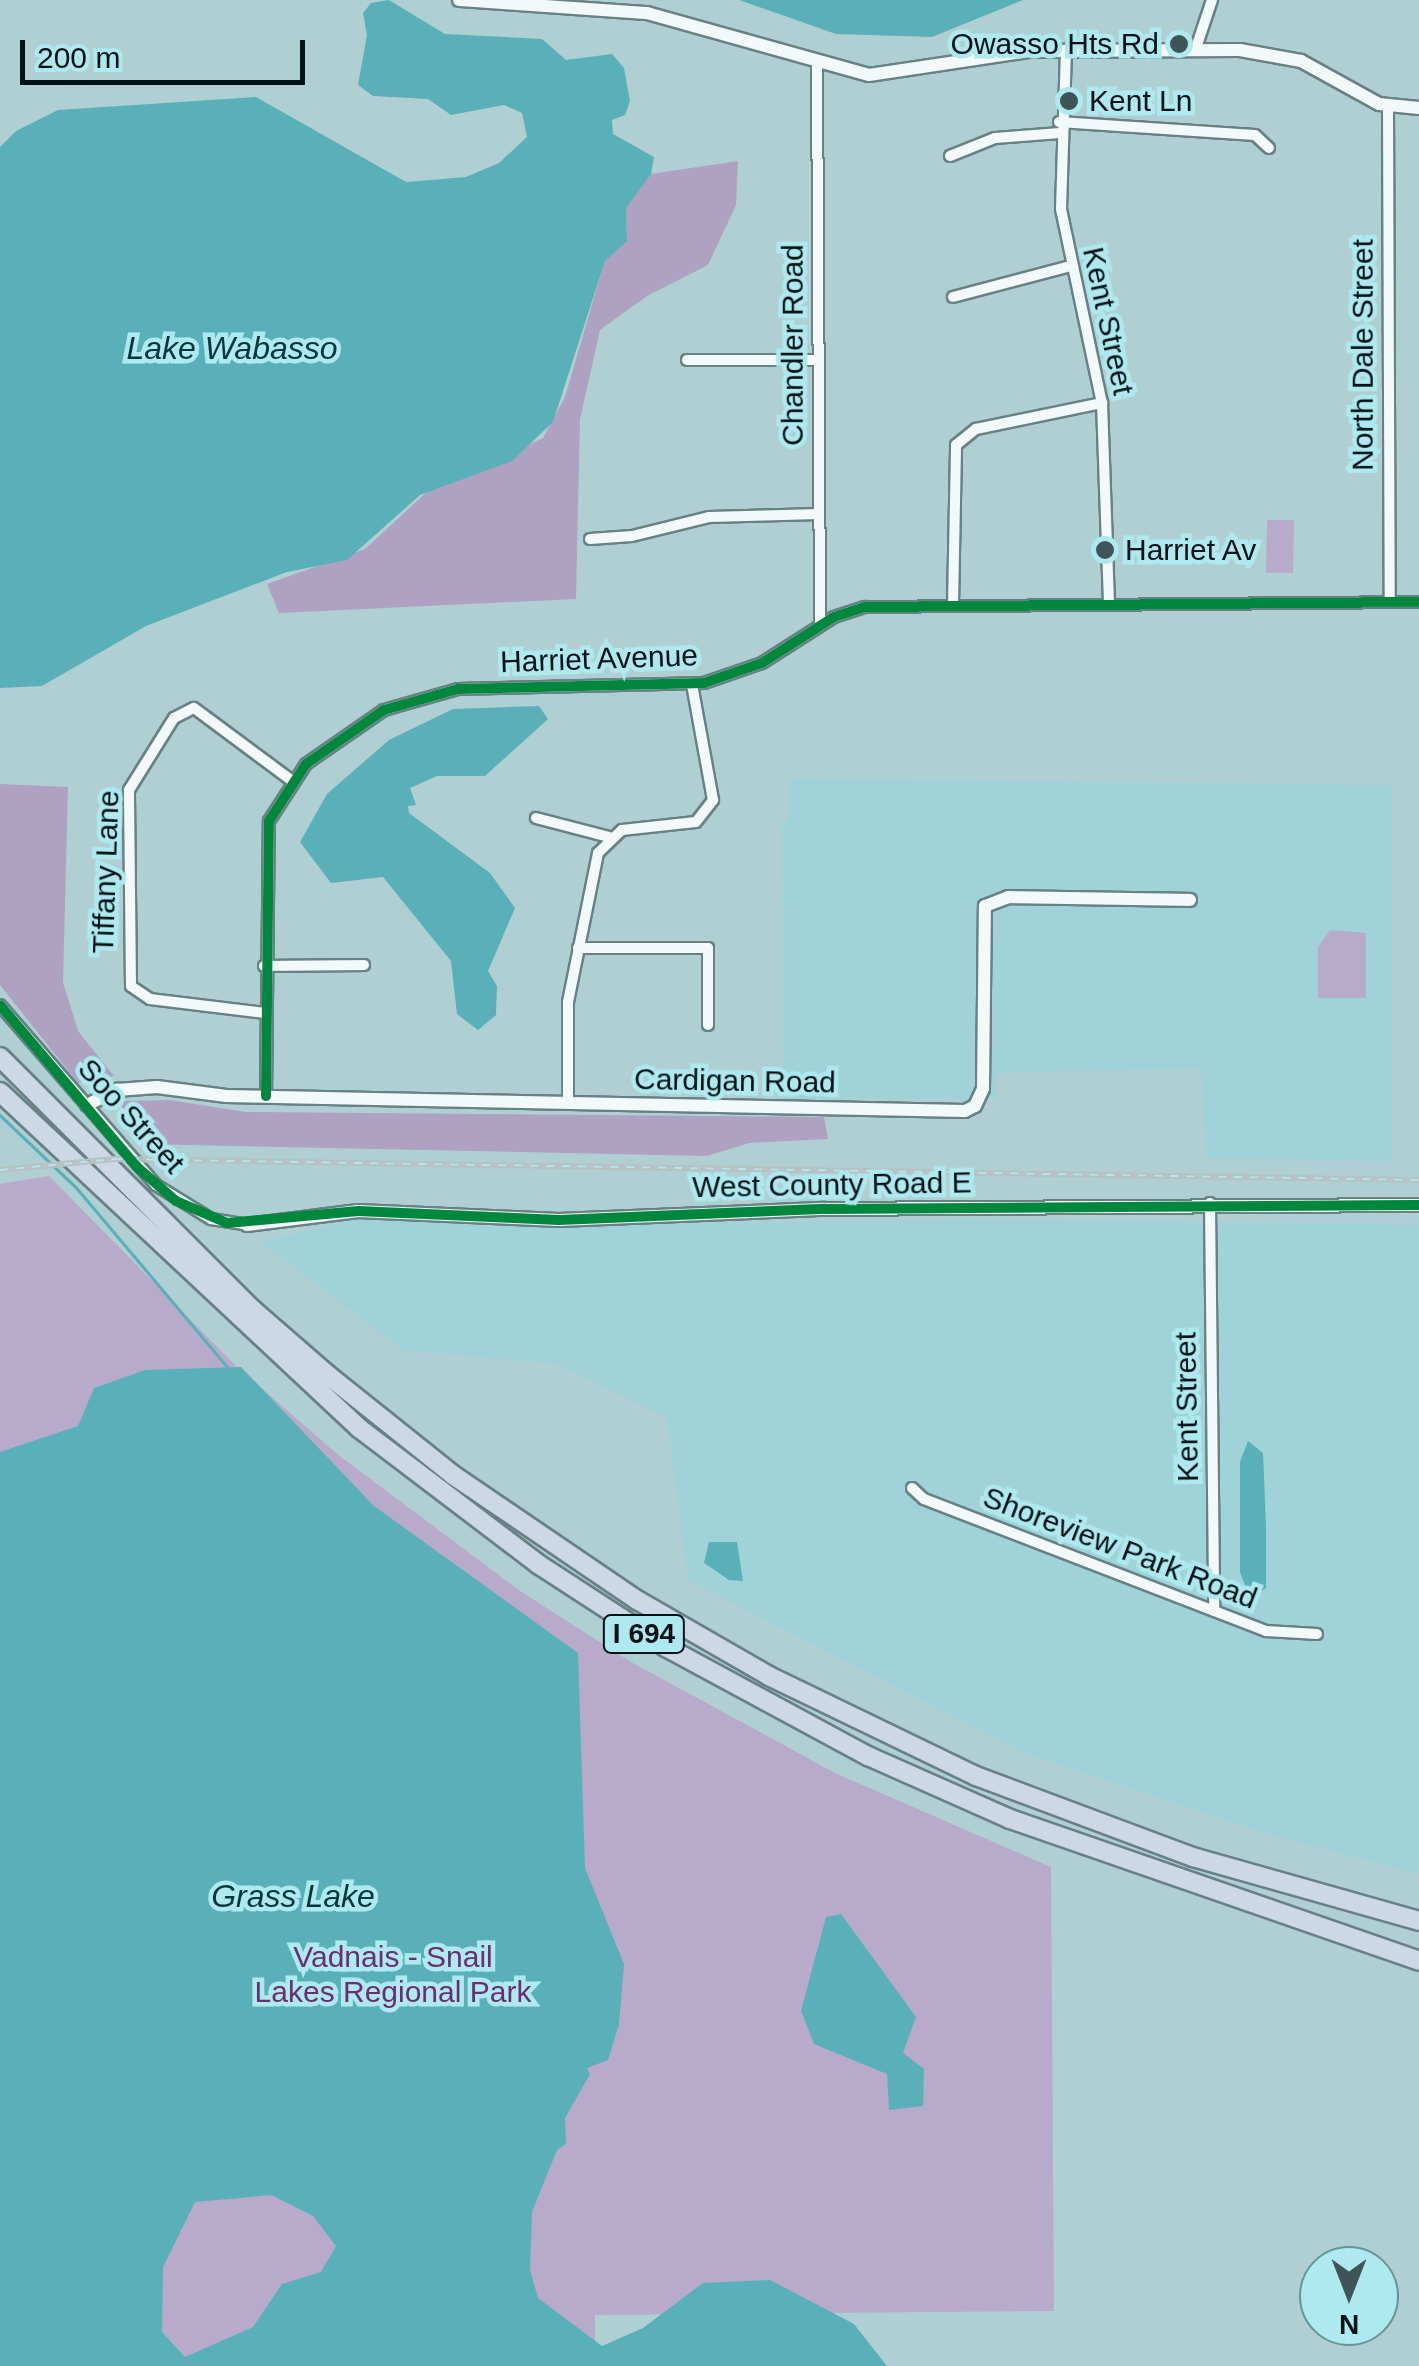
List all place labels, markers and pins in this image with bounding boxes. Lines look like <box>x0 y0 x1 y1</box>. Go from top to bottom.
place label: Owasso Hts Rd <box>951 26 1159 62</box>
marker: Owasso Hts Rd <box>1168 33 1190 55</box>
place label: Kent Ln <box>1089 83 1192 119</box>
marker: Kent Ln <box>1058 90 1080 112</box>
place label: Harriet Av <box>1125 532 1258 568</box>
marker: Harriet Av <box>1094 539 1116 561</box>

